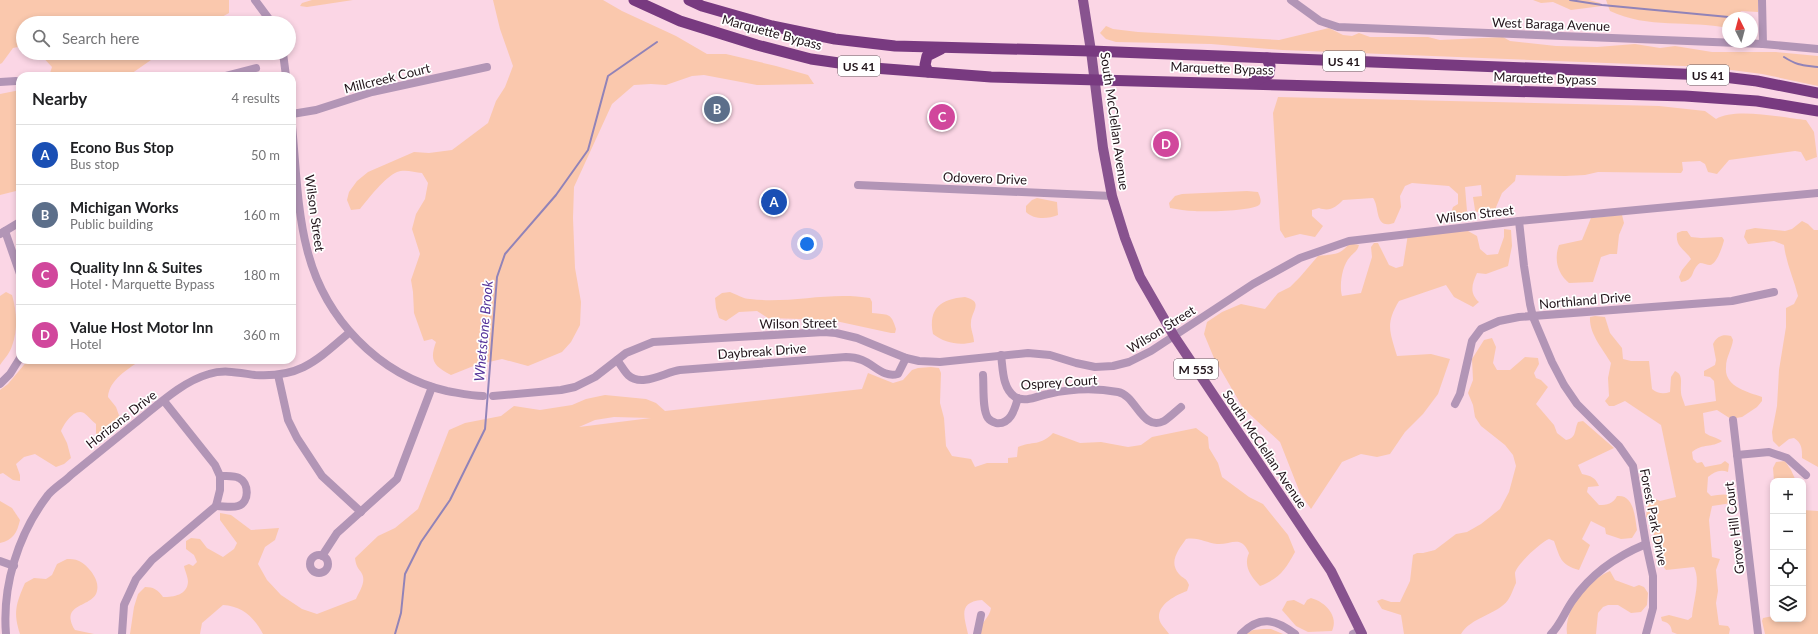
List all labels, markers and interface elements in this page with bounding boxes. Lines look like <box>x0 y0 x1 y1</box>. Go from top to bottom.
street label: Marquette Bypass <box>720 11 824 53</box>
north arrow <box>1722 12 1758 48</box>
street label: West Baraga Avenue <box>1492 14 1610 34</box>
search box <box>16 16 296 60</box>
icon: search <box>30 27 52 49</box>
text: Search here <box>62 29 139 47</box>
street label: South McClellan Avenue <box>1097 51 1133 191</box>
road number: US 41 <box>1323 51 1365 71</box>
road number: US 41 <box>838 56 880 76</box>
street label: Marquette Bypass <box>1170 58 1274 78</box>
street label: Millcreek Court <box>342 59 432 96</box>
road number: US 41 <box>1687 65 1729 85</box>
street label: Marquette Bypass <box>1493 68 1597 88</box>
text: Nearby <box>32 88 87 109</box>
text: 4 results <box>232 90 280 106</box>
pin: B <box>704 94 730 124</box>
pin: C <box>929 102 955 132</box>
pin: D <box>1153 129 1179 159</box>
text: Econo Bus Stop <box>70 138 174 156</box>
text: A <box>40 147 50 163</box>
text: 50 m <box>251 147 280 163</box>
text: Bus stop <box>70 156 119 172</box>
street label: Odovero Drive <box>943 169 1028 187</box>
street label: Wilson Street <box>302 174 328 253</box>
pin: A <box>761 187 787 217</box>
text: Michigan Works <box>70 198 179 216</box>
street label: Wilson Street <box>1436 201 1515 227</box>
text: B <box>41 207 49 223</box>
text: 160 m <box>243 207 280 223</box>
text: Public building <box>70 216 153 232</box>
your location <box>797 234 817 254</box>
text: Quality Inn & Suites <box>70 258 202 276</box>
text: C <box>41 267 49 283</box>
text: 180 m <box>243 267 280 283</box>
text: Hotel · Marquette Bypass <box>70 276 215 292</box>
water label: Whetstone Brook <box>470 279 496 382</box>
street label: Northland Drive <box>1538 288 1632 312</box>
street label: Wilson Street <box>1124 302 1198 356</box>
street label: Wilson Street <box>759 314 837 332</box>
text: Value Host Motor Inn <box>70 318 213 336</box>
text: D <box>40 327 50 343</box>
text: 360 m <box>243 327 280 343</box>
text: Hotel <box>70 336 102 352</box>
street label: Daybreak Drive <box>717 340 807 362</box>
road number: M 553 <box>1174 359 1218 379</box>
street label: Osprey Court <box>1020 371 1098 393</box>
street label: Horizons Drive <box>82 386 160 452</box>
street label: South McClellan Avenue <box>1219 387 1311 511</box>
street label: Forest Park Drive <box>1637 467 1671 567</box>
map controls <box>1770 478 1806 622</box>
button: + <box>1770 478 1806 514</box>
street label: Grove Hill Court <box>1720 481 1748 575</box>
button: − <box>1770 514 1806 550</box>
button: locate <box>1770 550 1806 586</box>
button: layers <box>1770 586 1806 622</box>

